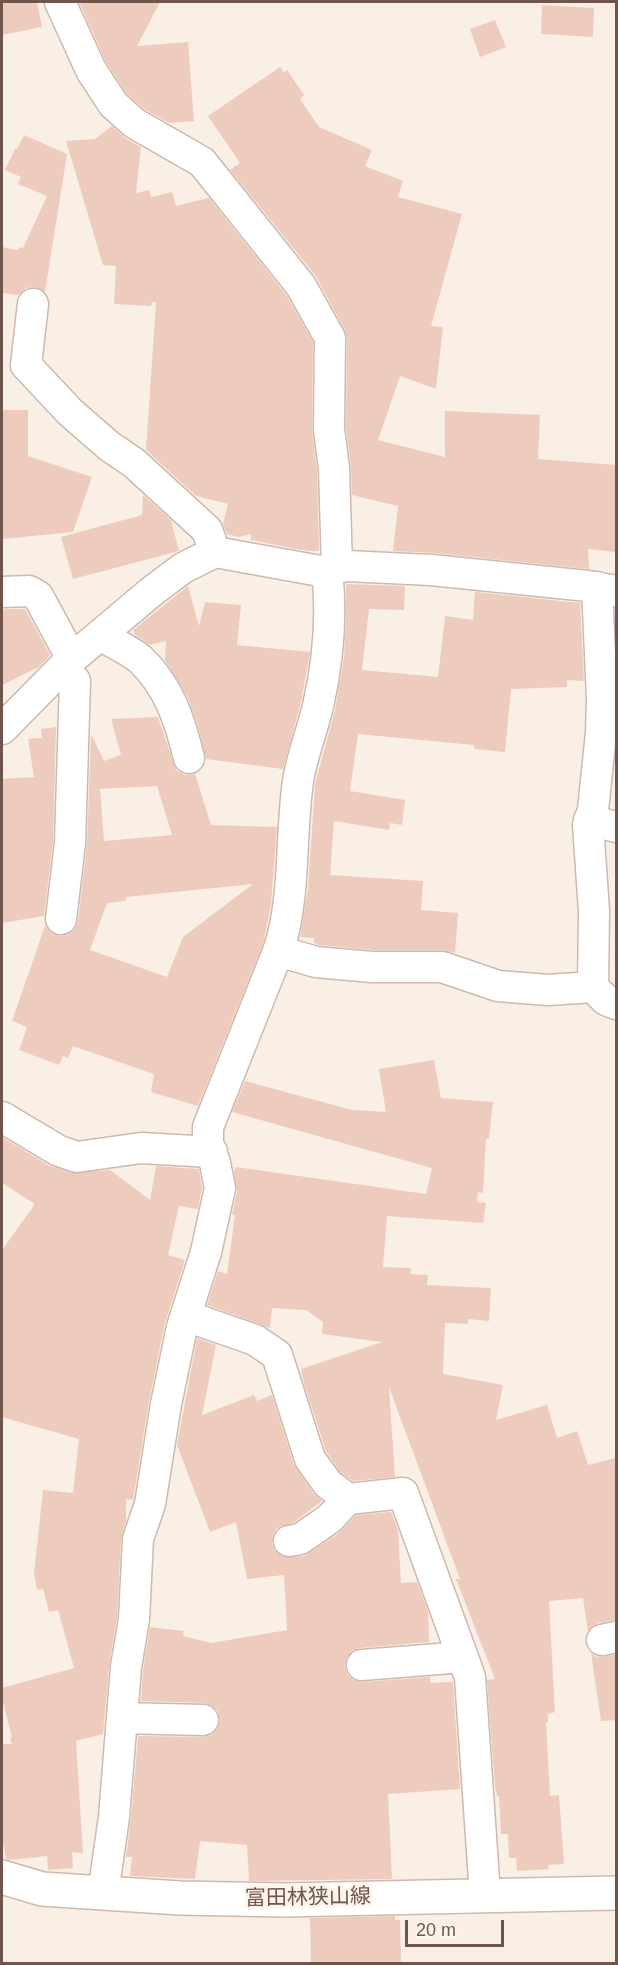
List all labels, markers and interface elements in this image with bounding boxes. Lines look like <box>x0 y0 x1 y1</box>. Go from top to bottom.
street label: 富田林狭山線 <box>245 1884 371 1912</box>
scale bar <box>408 1908 507 1946</box>
text: 20 m <box>416 1920 456 1940</box>

